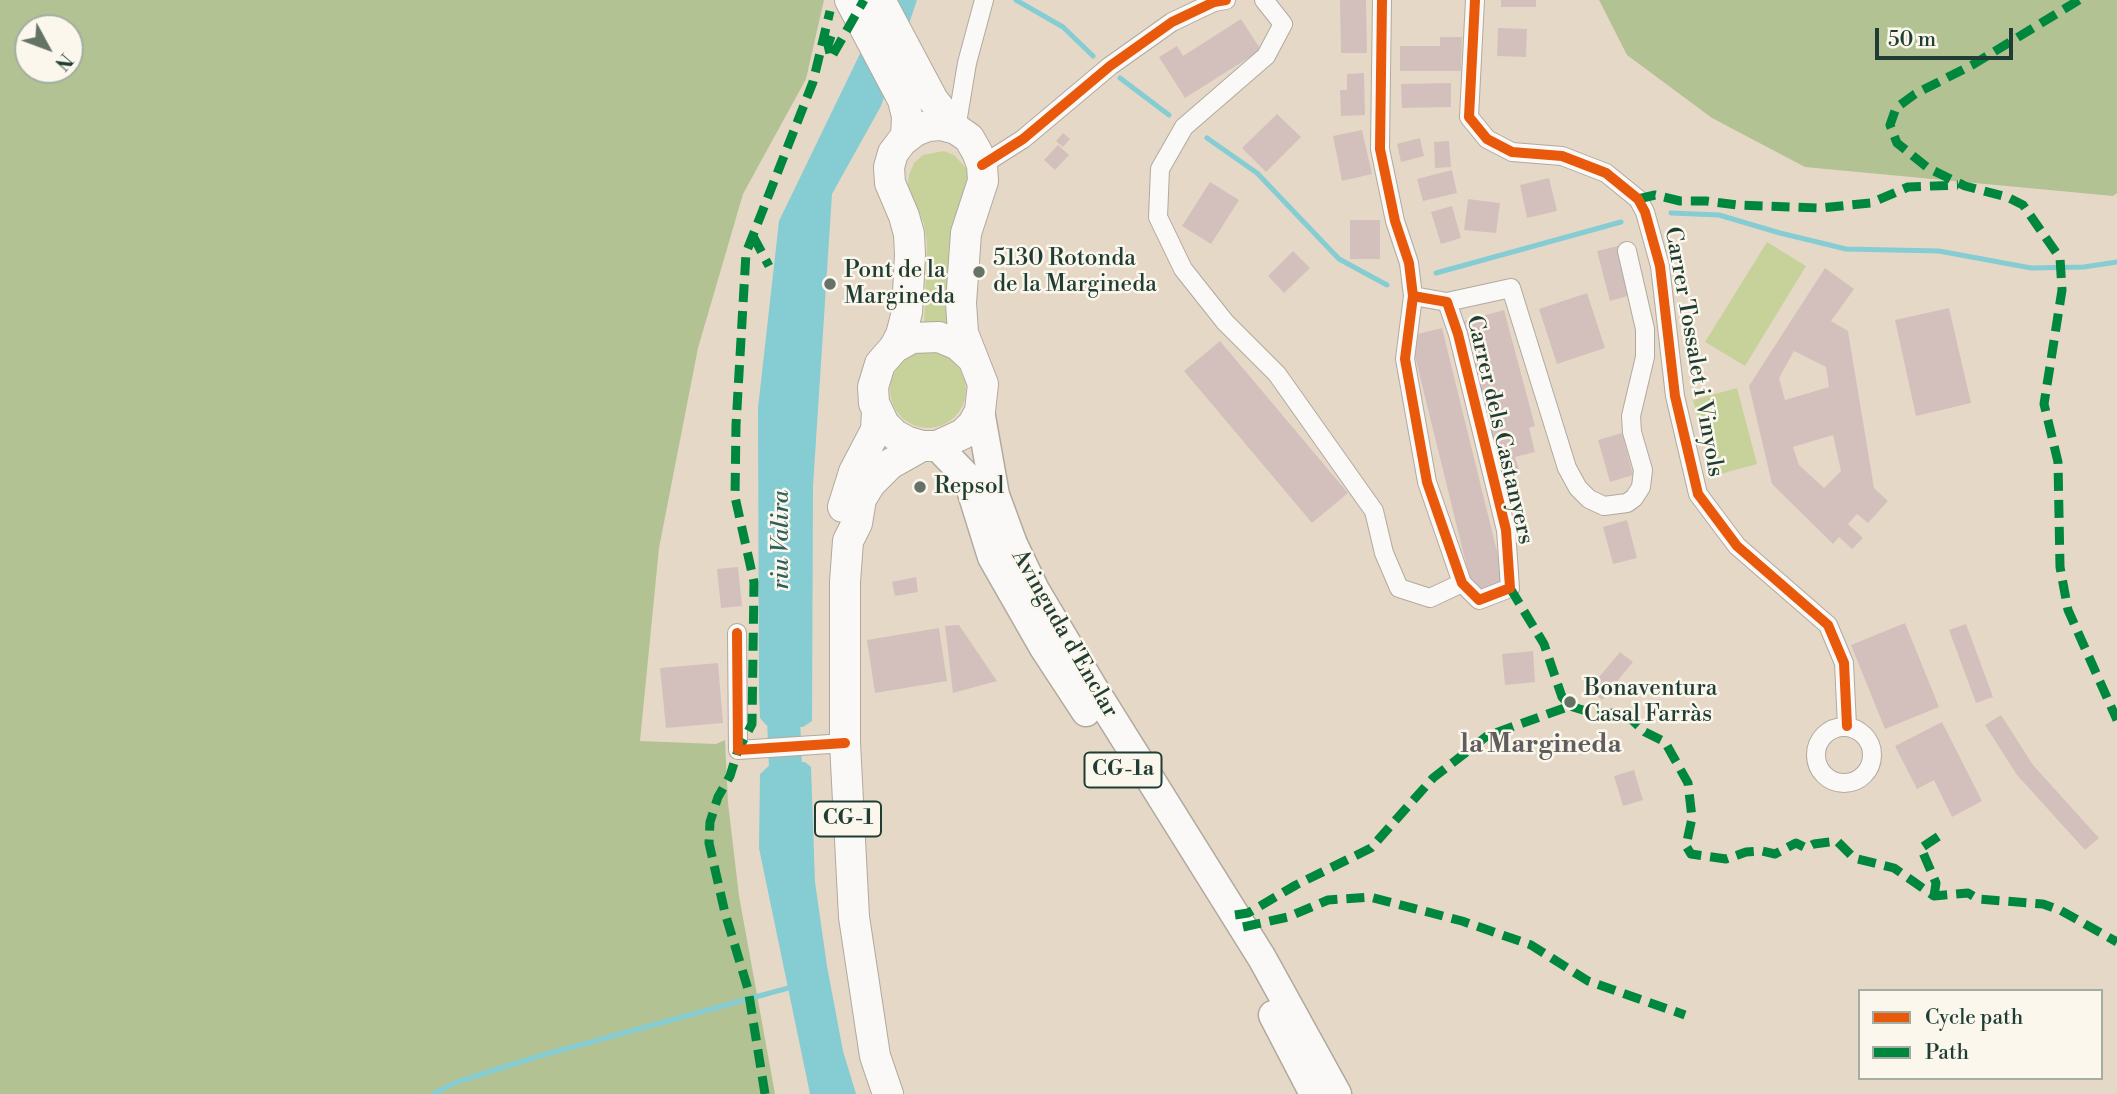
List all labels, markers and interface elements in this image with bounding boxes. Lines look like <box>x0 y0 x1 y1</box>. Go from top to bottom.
north arrow <box>14 14 84 84</box>
scale bar <box>1879 14 2017 58</box>
text: 50 m <box>1888 27 1936 53</box>
text: N <box>49 48 77 75</box>
street label: Carrer Tossalet i Vinyols <box>1657 225 1729 479</box>
place label: 5130 Rotonda de la Margineda <box>993 245 1157 299</box>
place label: Pont de la Margineda <box>844 257 955 311</box>
marker: 5130 Rotonda de la Margineda <box>971 264 987 280</box>
marker: Pont de la Margineda <box>822 276 838 292</box>
street label: Carrer dels Castanyers <box>1459 313 1539 547</box>
place label: Repsol <box>934 473 1004 501</box>
marker: Repsol <box>912 479 928 495</box>
water label: riu Valira <box>768 490 796 590</box>
street label: Avinguda d'Enclar <box>1005 545 1123 723</box>
place label: Bonaventura Casal Farràs <box>1584 675 1717 729</box>
marker: Bonaventura Casal Farràs <box>1562 694 1578 710</box>
district label: la Margineda <box>1460 730 1622 762</box>
road number: CG-1a <box>1084 752 1162 788</box>
road number: CG-1 <box>815 802 881 836</box>
legend <box>1858 989 2103 1080</box>
text: Cycle path <box>1925 1005 2023 1031</box>
text: Path <box>1925 1040 1969 1066</box>

